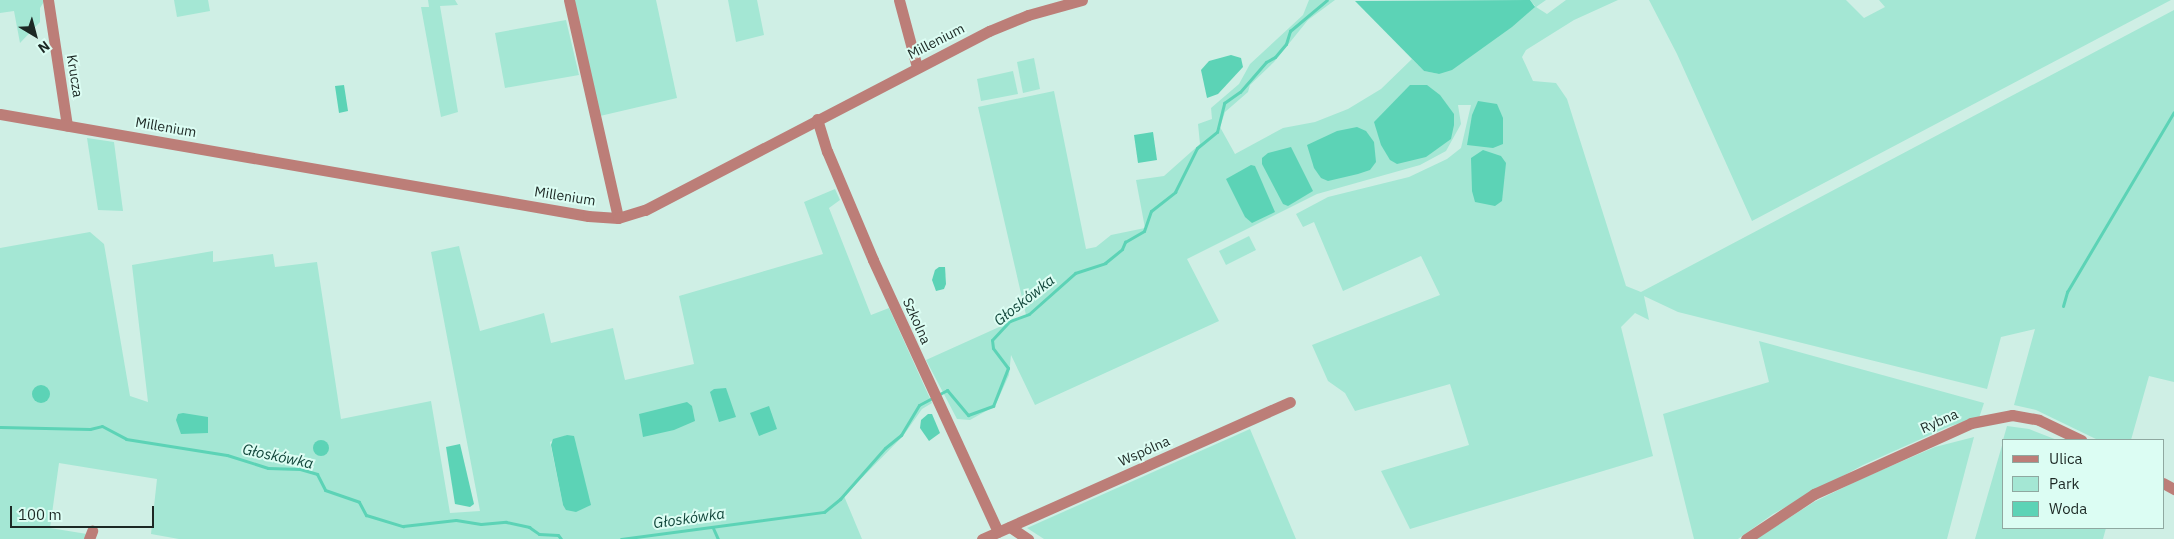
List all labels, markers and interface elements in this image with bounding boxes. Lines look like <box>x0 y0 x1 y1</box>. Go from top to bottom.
north arrow <box>10 10 60 60</box>
street label: Millenium <box>905 20 967 62</box>
text: N <box>35 37 53 57</box>
street label: Krucza <box>63 54 87 98</box>
street label: Millenium <box>134 113 198 141</box>
street label: Millenium <box>533 183 597 209</box>
water label: Głoskówka <box>990 271 1058 329</box>
street label: Szkolna <box>899 295 935 347</box>
street label: Rybna <box>1918 405 1960 437</box>
street label: Wspólna <box>1116 432 1172 470</box>
legend <box>2002 439 2164 529</box>
water label: Głoskówka <box>241 440 315 472</box>
text: Ulica <box>2049 449 2083 468</box>
text: Park <box>2049 474 2079 493</box>
scale bar <box>12 496 156 528</box>
text: Woda <box>2049 499 2087 518</box>
water label: Głoskówka <box>652 504 726 532</box>
text: 100 m <box>18 505 62 524</box>

